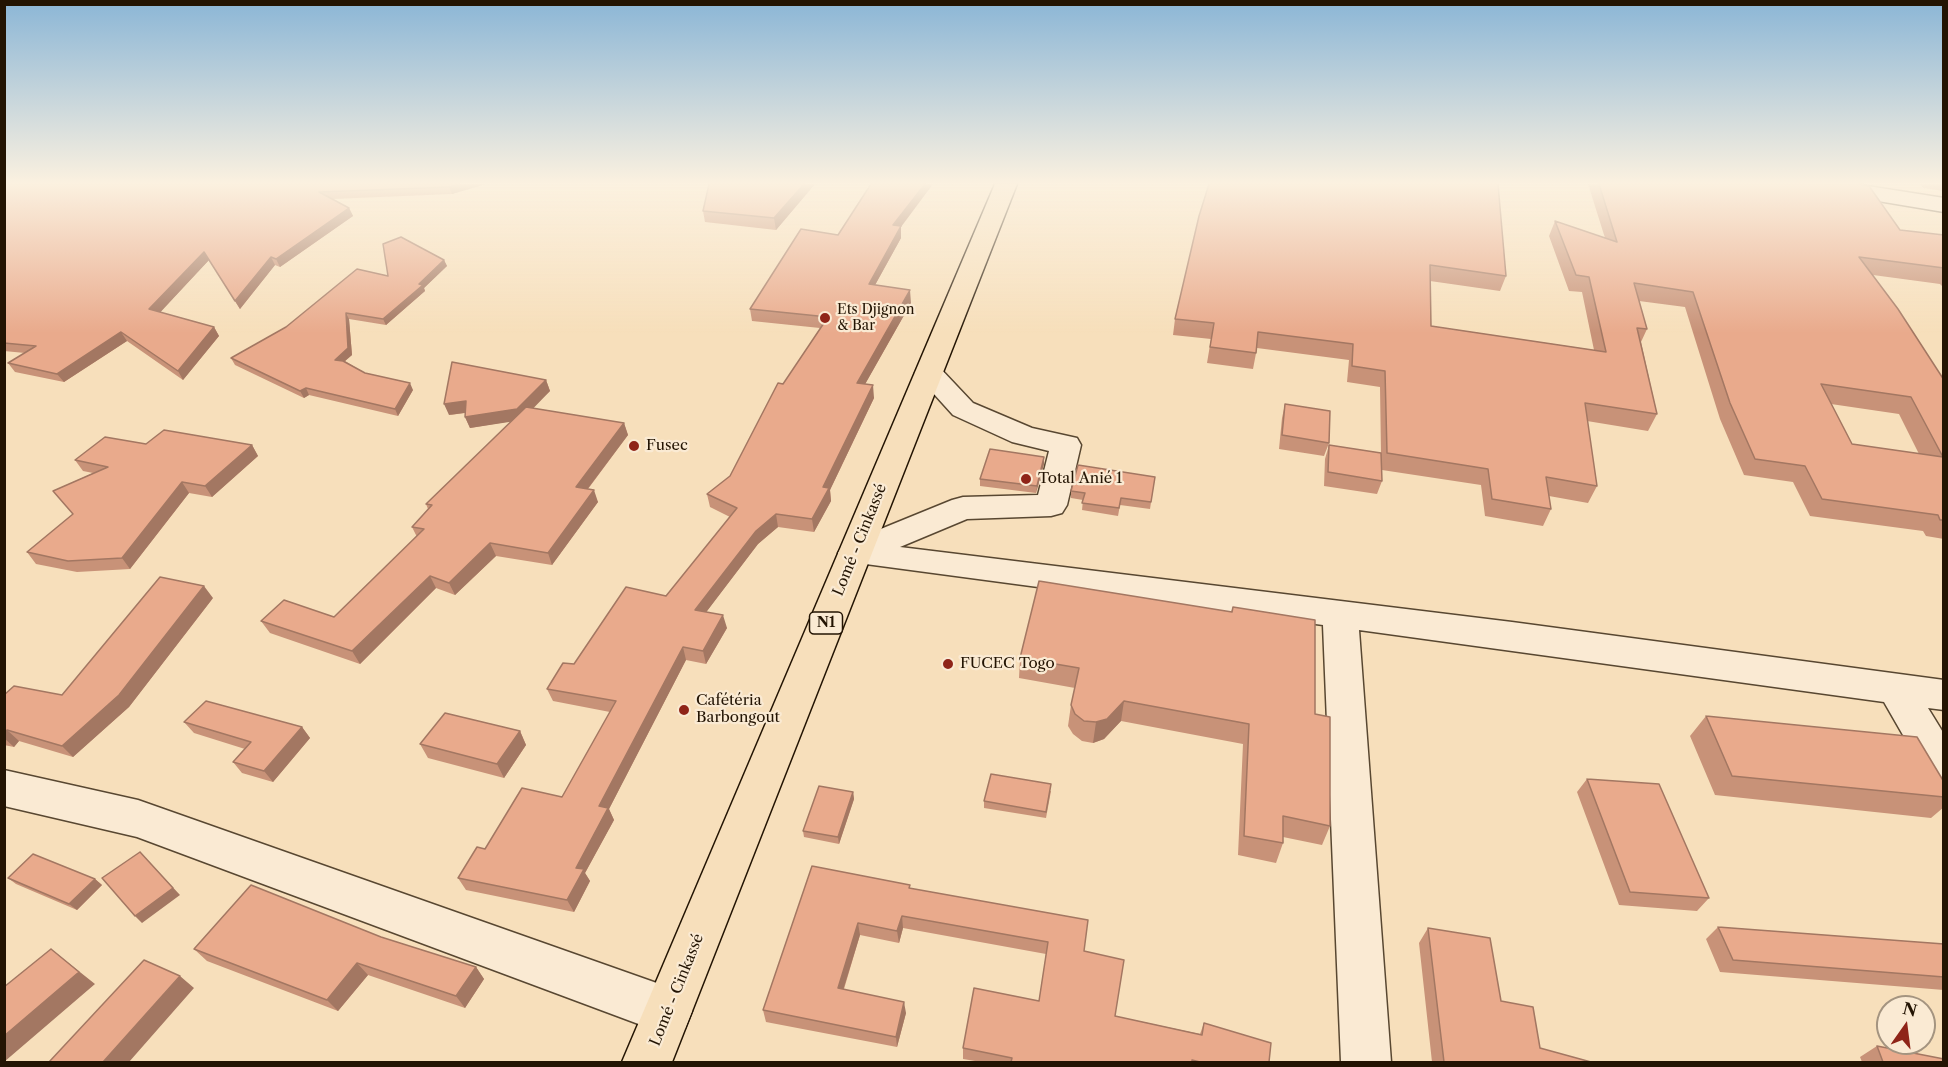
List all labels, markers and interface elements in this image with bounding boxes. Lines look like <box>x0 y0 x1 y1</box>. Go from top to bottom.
place label: Ets Djignon & Bar <box>837 302 915 334</box>
marker: Ets Djignon & Bar <box>818 311 832 325</box>
place label: Fusec <box>646 437 688 455</box>
marker: Fusec <box>627 439 641 453</box>
place label: Total Anié 1 <box>1038 470 1122 488</box>
marker: Total Anié 1 <box>1019 472 1033 486</box>
street label: Lomé - Cinkassé <box>829 481 891 599</box>
road number: N1 <box>810 612 842 634</box>
place label: FUCEC Togo <box>960 655 1055 673</box>
marker: FUCEC Togo <box>941 657 955 671</box>
place label: Cafétéria Barbongout <box>696 692 780 727</box>
marker: Cafétéria Barbongout <box>677 703 691 717</box>
street label: Lomé - Cinkassé <box>646 931 708 1049</box>
north arrow <box>1876 995 1936 1055</box>
text: N <box>1901 998 1919 1021</box>

